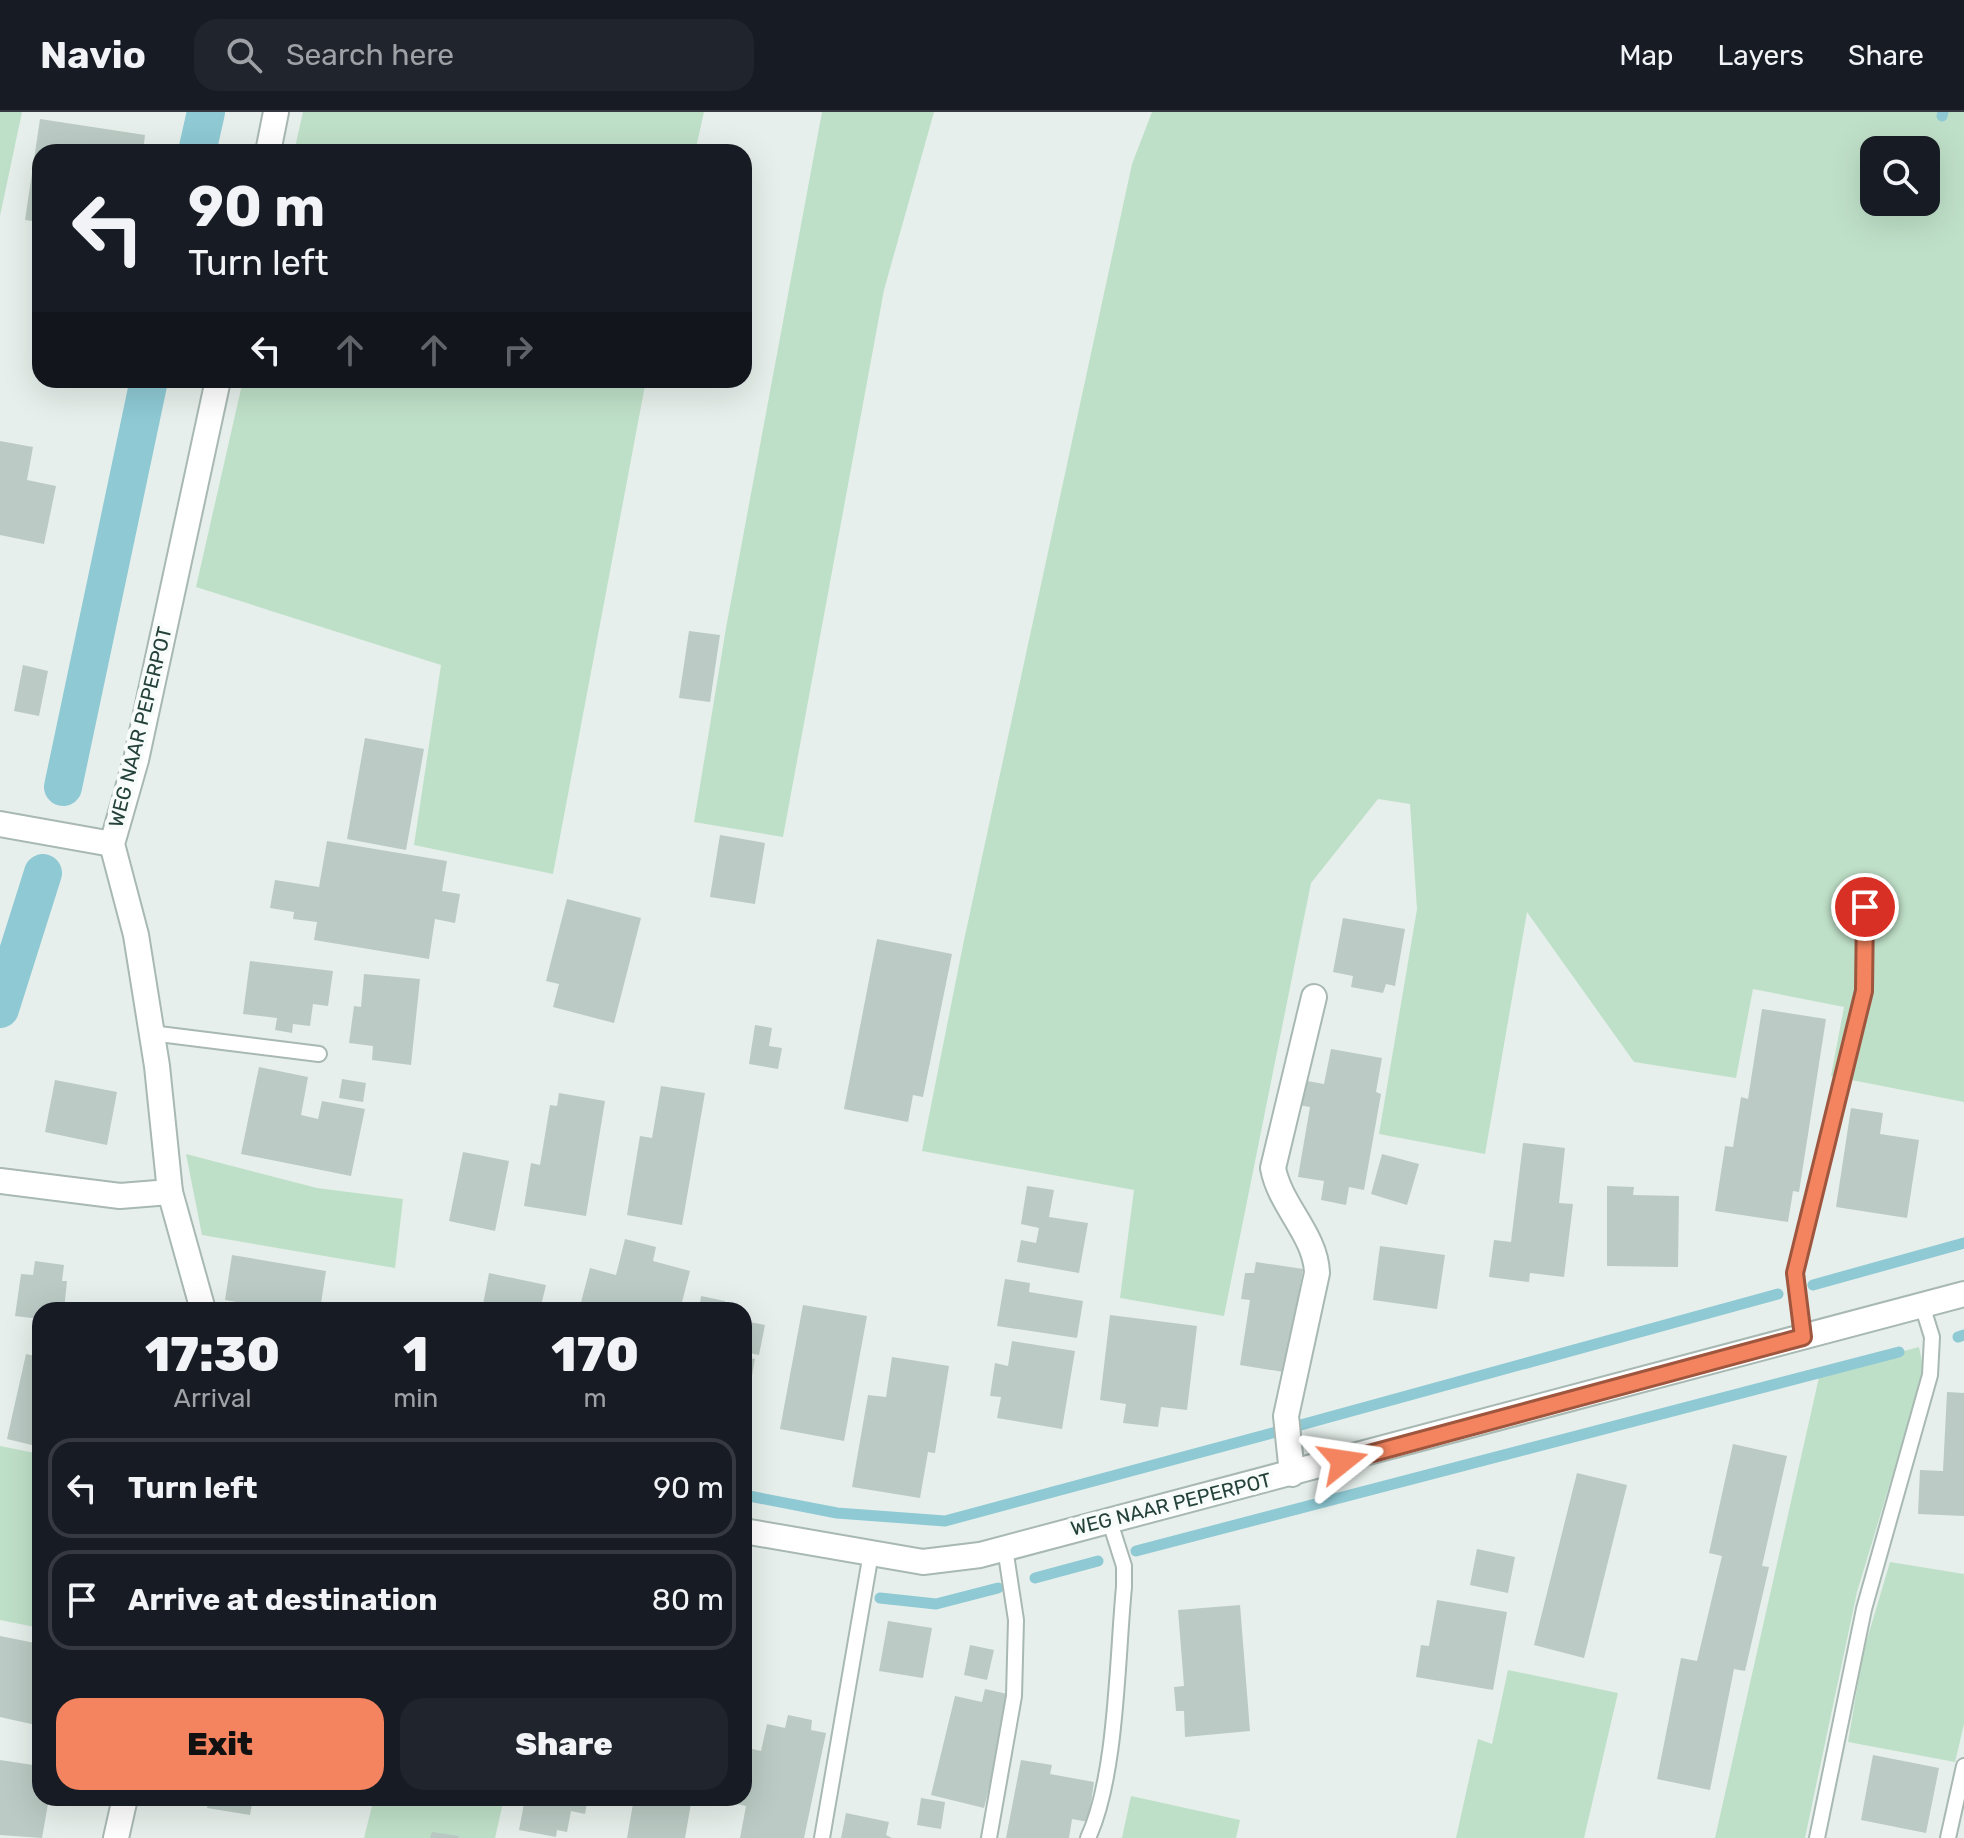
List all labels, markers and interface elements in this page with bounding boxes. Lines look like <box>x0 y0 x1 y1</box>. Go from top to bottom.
search box <box>194 19 754 91</box>
text: Navio <box>40 32 146 78</box>
icon: search <box>222 33 266 77</box>
text: Search here <box>286 37 454 73</box>
text: Map <box>1619 39 1674 72</box>
text: Layers <box>1718 39 1804 72</box>
text: Share <box>1848 39 1924 72</box>
map controls <box>1860 136 1940 216</box>
button: search <box>1860 136 1940 216</box>
text: 90 m <box>188 174 325 240</box>
icon: left <box>56 176 160 280</box>
text: Turn left <box>188 241 329 284</box>
icon: left <box>244 328 288 372</box>
icon: ahead <box>328 328 372 372</box>
icon: ahead <box>412 328 456 372</box>
icon: right <box>496 328 540 372</box>
street label: WEG NAAR PEPERPOT <box>103 624 177 830</box>
pin <box>1831 873 1899 941</box>
icon: arrive <box>1843 885 1887 929</box>
text: 17:30 <box>145 1326 280 1383</box>
text: 1 <box>403 1326 428 1383</box>
text: 170 <box>551 1326 639 1383</box>
text: Arrival <box>174 1383 252 1414</box>
text: min <box>393 1383 438 1414</box>
text: m <box>584 1383 607 1414</box>
position arrow <box>1301 1419 1385 1503</box>
icon: left <box>60 1466 104 1510</box>
street label: WEG NAAR PEPERPOT <box>1068 1467 1274 1541</box>
text: Turn left <box>128 1470 258 1506</box>
text: 90 m <box>653 1470 724 1506</box>
icon: arrive <box>60 1578 104 1622</box>
text: Arrive at destination <box>128 1582 438 1618</box>
text: 80 m <box>652 1582 724 1618</box>
button: Exit <box>56 1698 384 1790</box>
button: Share <box>400 1698 728 1790</box>

